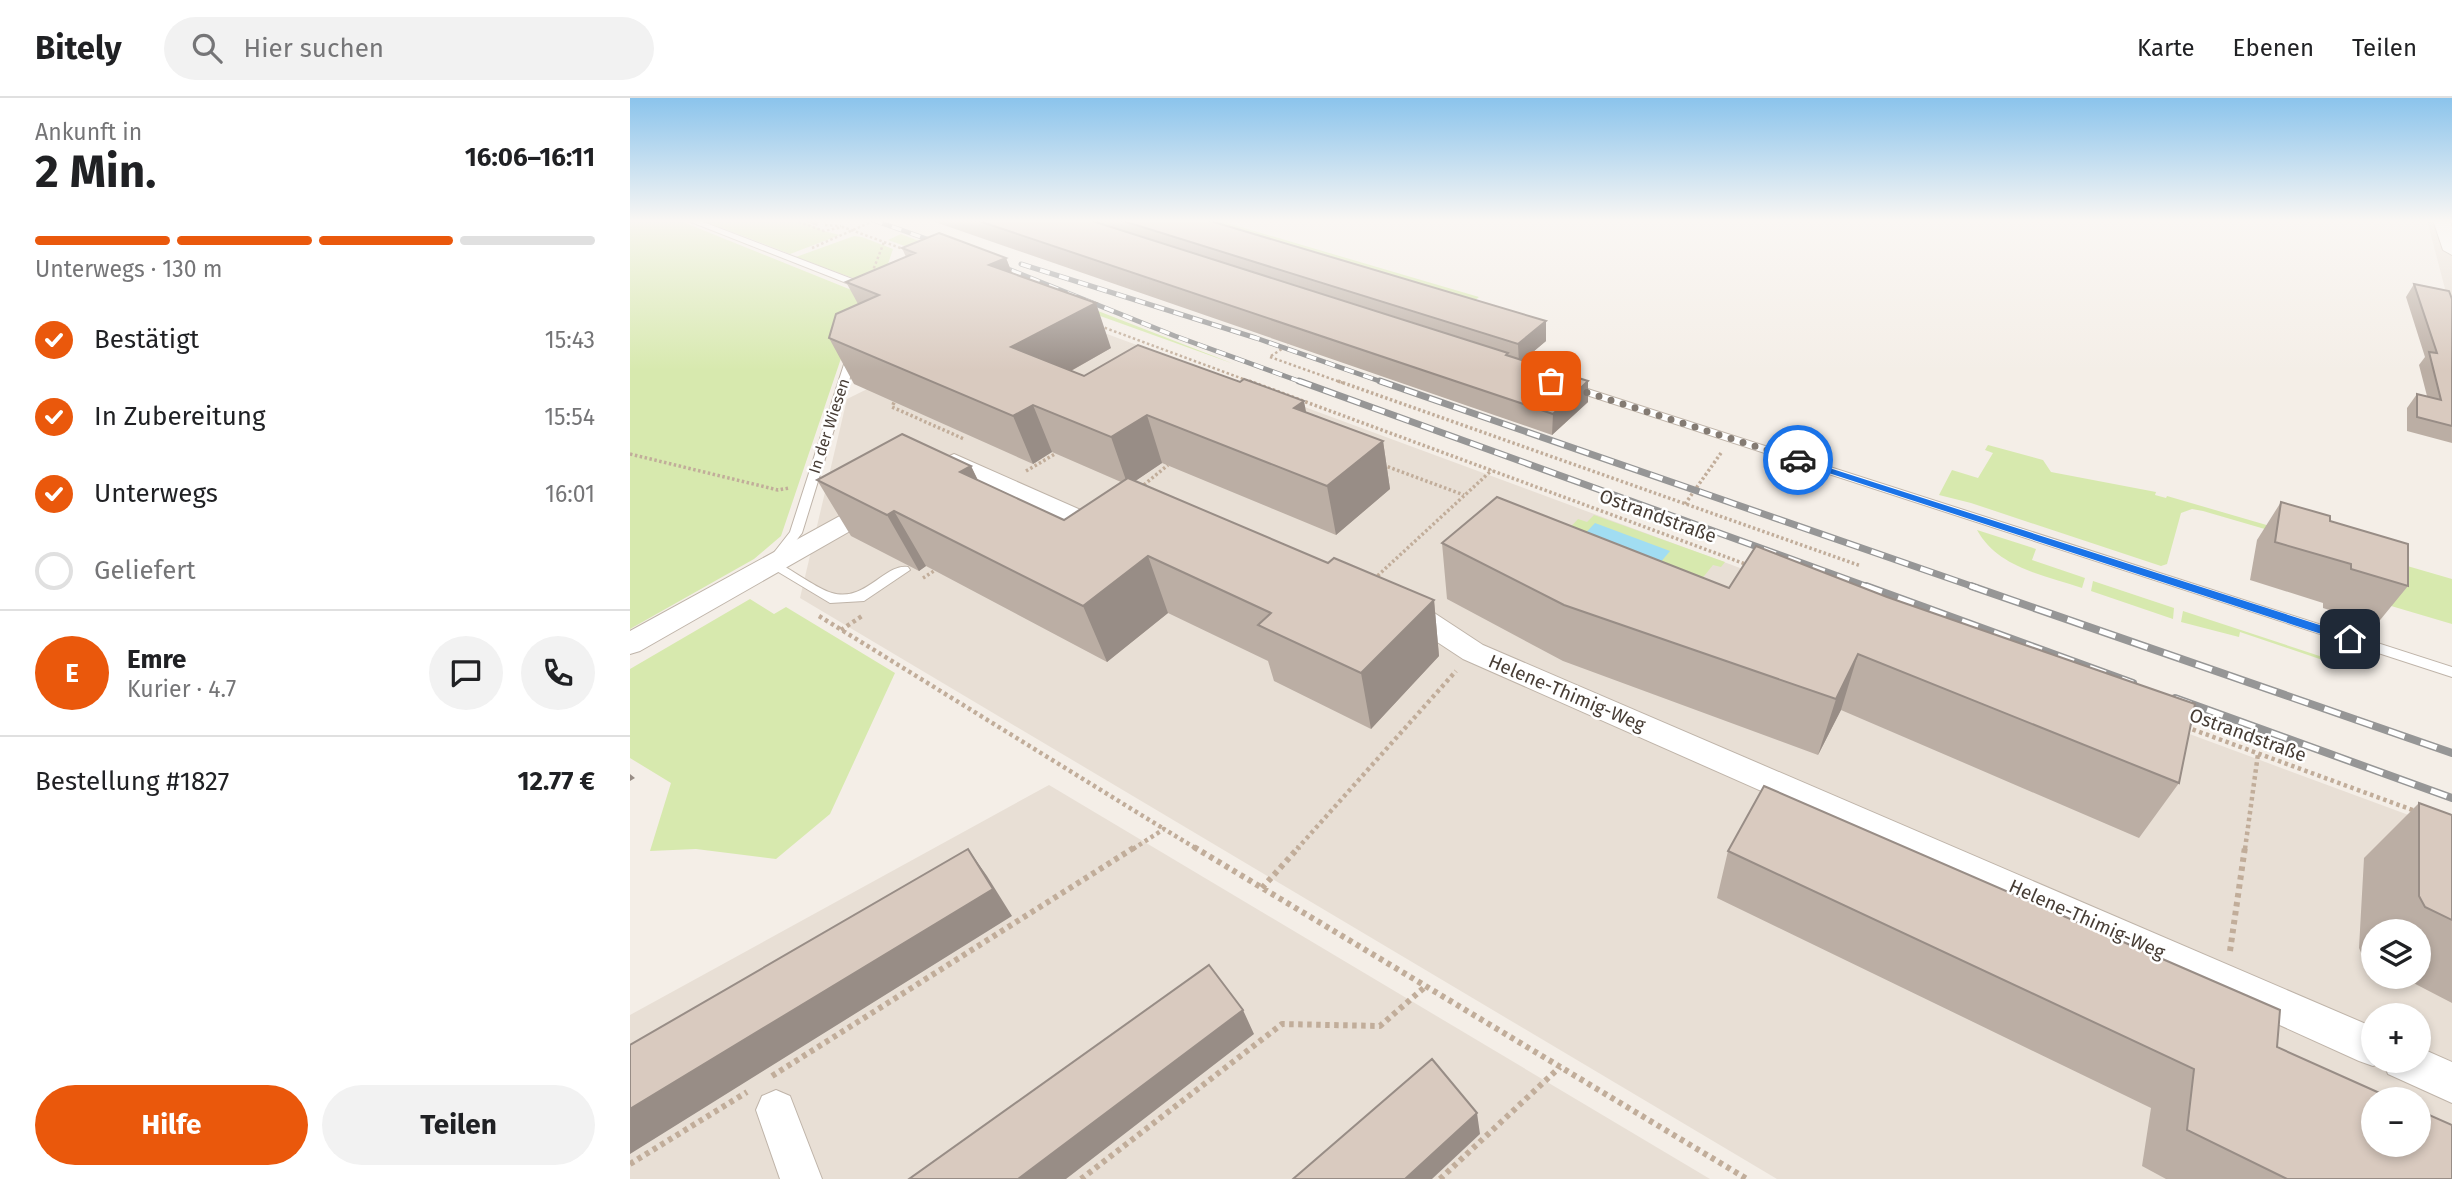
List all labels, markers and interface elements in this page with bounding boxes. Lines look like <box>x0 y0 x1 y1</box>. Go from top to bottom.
search box <box>164 17 654 80</box>
text: Bitely <box>35 28 122 68</box>
icon: search <box>188 29 226 67</box>
text: Hier suchen <box>244 33 384 64</box>
text: Karte <box>2137 34 2195 62</box>
text: Ebenen <box>2233 34 2314 62</box>
text: Teilen <box>2352 34 2417 62</box>
text: Ankunft in <box>35 118 142 146</box>
text: 16:06–16:11 <box>465 142 595 173</box>
text: 2 Min. <box>35 144 156 199</box>
text: Unterwegs · 130 m <box>35 255 222 283</box>
icon: check <box>35 321 73 359</box>
text: Bestätigt <box>94 324 199 355</box>
text: 15:43 <box>545 326 595 354</box>
pin <box>1521 351 1581 411</box>
icon: bag <box>1532 362 1570 400</box>
street label: In der Wiesen <box>805 376 853 476</box>
icon: check <box>35 398 73 436</box>
text: In Zubereitung <box>94 401 266 432</box>
text: 15:54 <box>544 403 595 431</box>
courier <box>1763 425 1833 495</box>
icon: car <box>1779 441 1817 479</box>
icon: check <box>35 475 73 513</box>
text: Unterwegs <box>94 478 218 509</box>
text: 16:01 <box>545 480 595 508</box>
street label: Ostrandstraße <box>1596 484 1720 548</box>
text: Geliefert <box>94 555 196 586</box>
pin <box>2320 609 2380 669</box>
icon: home <box>2331 620 2369 658</box>
button: chat <box>429 636 503 710</box>
button: phone <box>521 636 595 710</box>
text: Emre <box>127 644 186 675</box>
street label: Helene-Thimig-Weg <box>1485 650 1649 737</box>
text: E <box>65 658 79 689</box>
text: Kurier · 4.7 <box>127 675 236 703</box>
street label: Ostrandstraße <box>2186 703 2310 767</box>
text: Bestellung #1827 <box>35 766 229 797</box>
text: 12.77 € <box>517 766 595 797</box>
street label: Helene-Thimig-Weg <box>2005 874 2169 964</box>
map controls <box>2361 919 2431 1157</box>
button: layers <box>2361 919 2431 989</box>
button: + <box>2361 1003 2431 1073</box>
button: Hilfe <box>35 1085 308 1165</box>
button: Teilen <box>322 1085 595 1165</box>
button: − <box>2361 1087 2431 1157</box>

